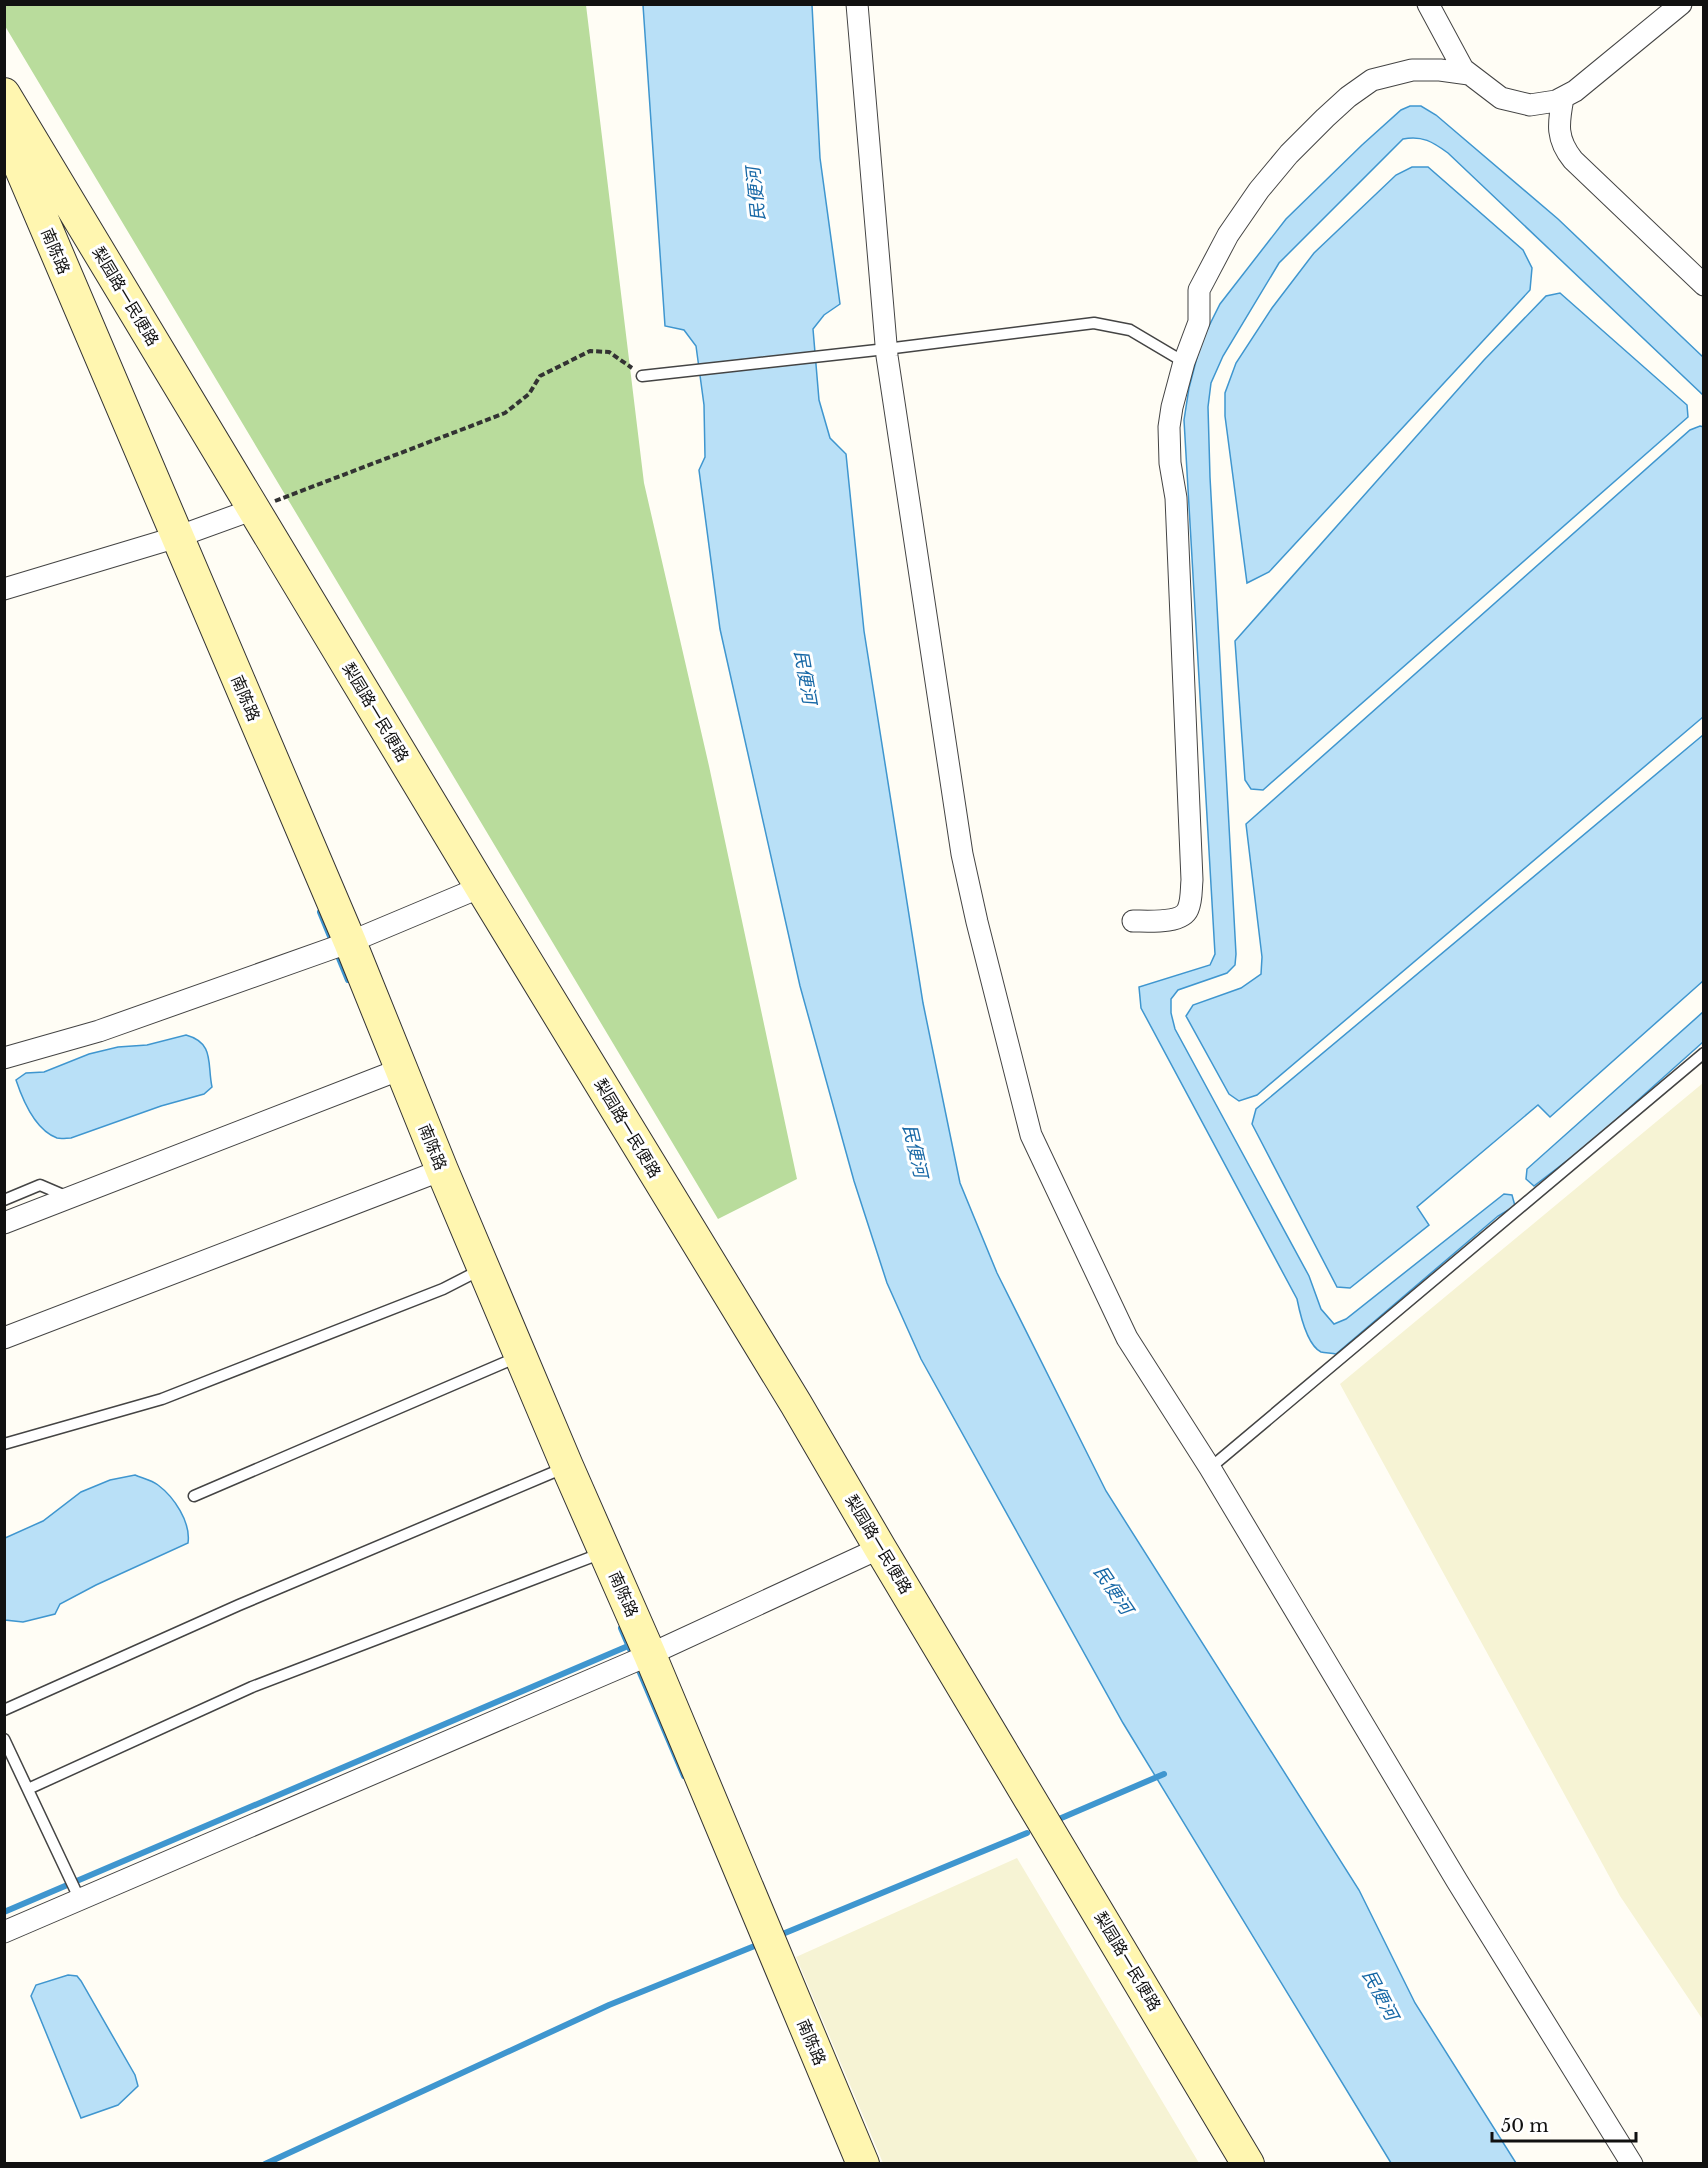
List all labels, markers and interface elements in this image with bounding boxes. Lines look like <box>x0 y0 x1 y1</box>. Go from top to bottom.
water label: 民便河 <box>742 163 770 222</box>
street label: 南陈路 <box>37 225 75 277</box>
street label: 梨园路一民便路 <box>89 243 163 349</box>
water label: 民便河 <box>789 649 821 708</box>
street label: 梨园路一民便路 <box>339 659 413 765</box>
street label: 南陈路 <box>227 672 265 724</box>
street label: 梨园路一民便路 <box>591 1075 665 1181</box>
street label: 南陈路 <box>415 1121 451 1173</box>
water label: 民便河 <box>898 1122 932 1183</box>
street label: 梨园路一民便路 <box>842 1491 916 1597</box>
water label: 民便河 <box>1089 1561 1139 1621</box>
street label: 南陈路 <box>605 1568 643 1620</box>
street label: 梨园路一民便路 <box>1091 1908 1165 2014</box>
water label: 民便河 <box>1358 1966 1404 2027</box>
street label: 南陈路 <box>793 2016 831 2068</box>
scale bar <box>1492 2105 1636 2143</box>
text: 50 m <box>1501 2115 1549 2137</box>

